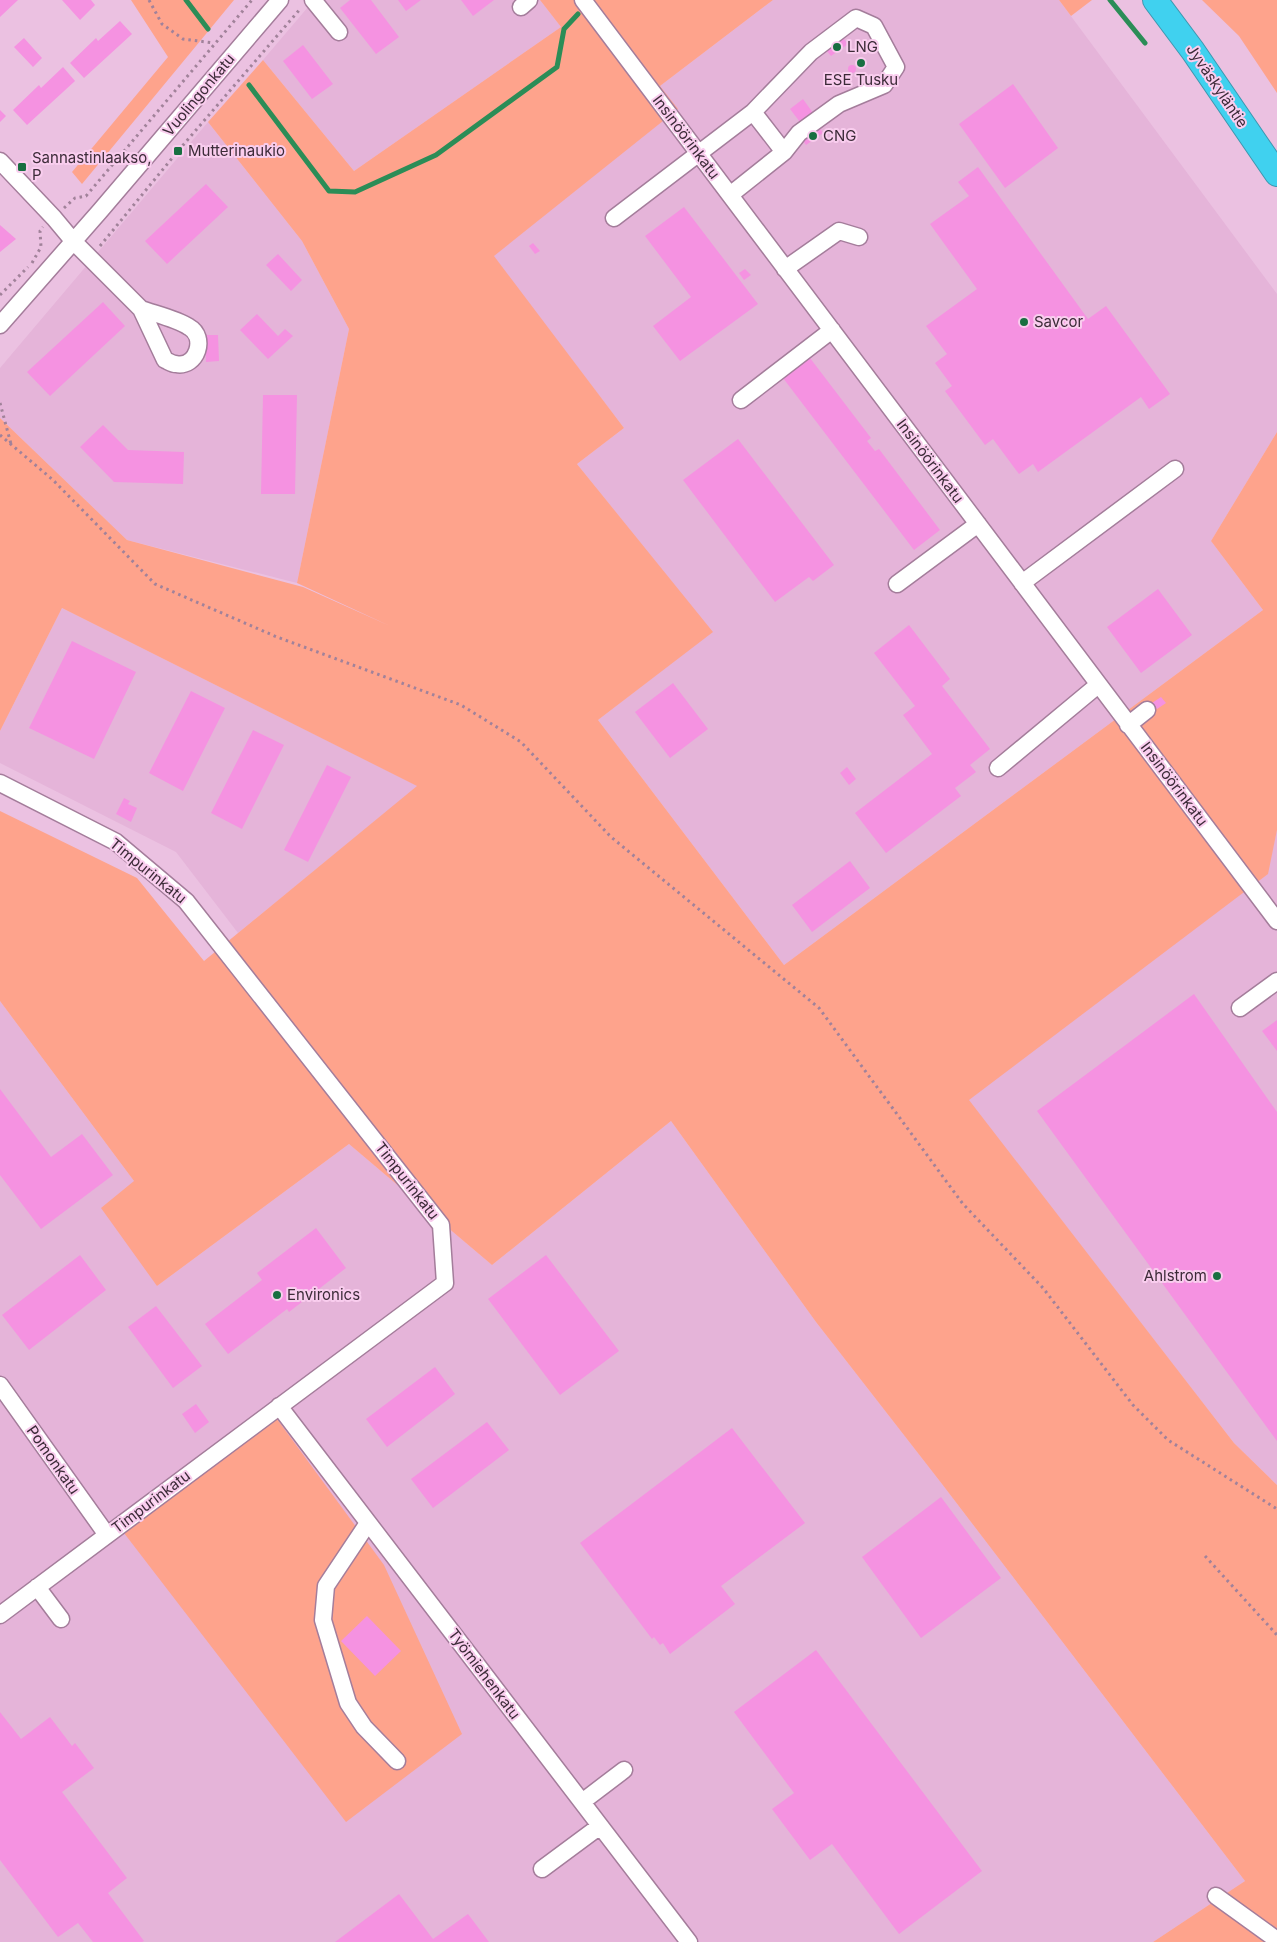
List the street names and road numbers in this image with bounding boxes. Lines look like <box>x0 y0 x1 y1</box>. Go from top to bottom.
street label: Jyväskyläntie <box>1183 40 1252 131</box>
street label: Vuolingonkatu <box>159 50 239 140</box>
street label: Insinöörinkatu <box>649 91 724 182</box>
street label: Insinöörinkatu <box>893 415 968 506</box>
street label: Insinöörinkatu <box>1137 738 1212 829</box>
street label: Timpurinkatu <box>106 834 191 907</box>
street label: Timpurinkatu <box>371 1138 444 1223</box>
street label: Pomonkatu <box>23 1422 84 1498</box>
street label: Timpurinkatu <box>108 1466 194 1537</box>
street label: Työmiehenkatu <box>444 1625 525 1723</box>

